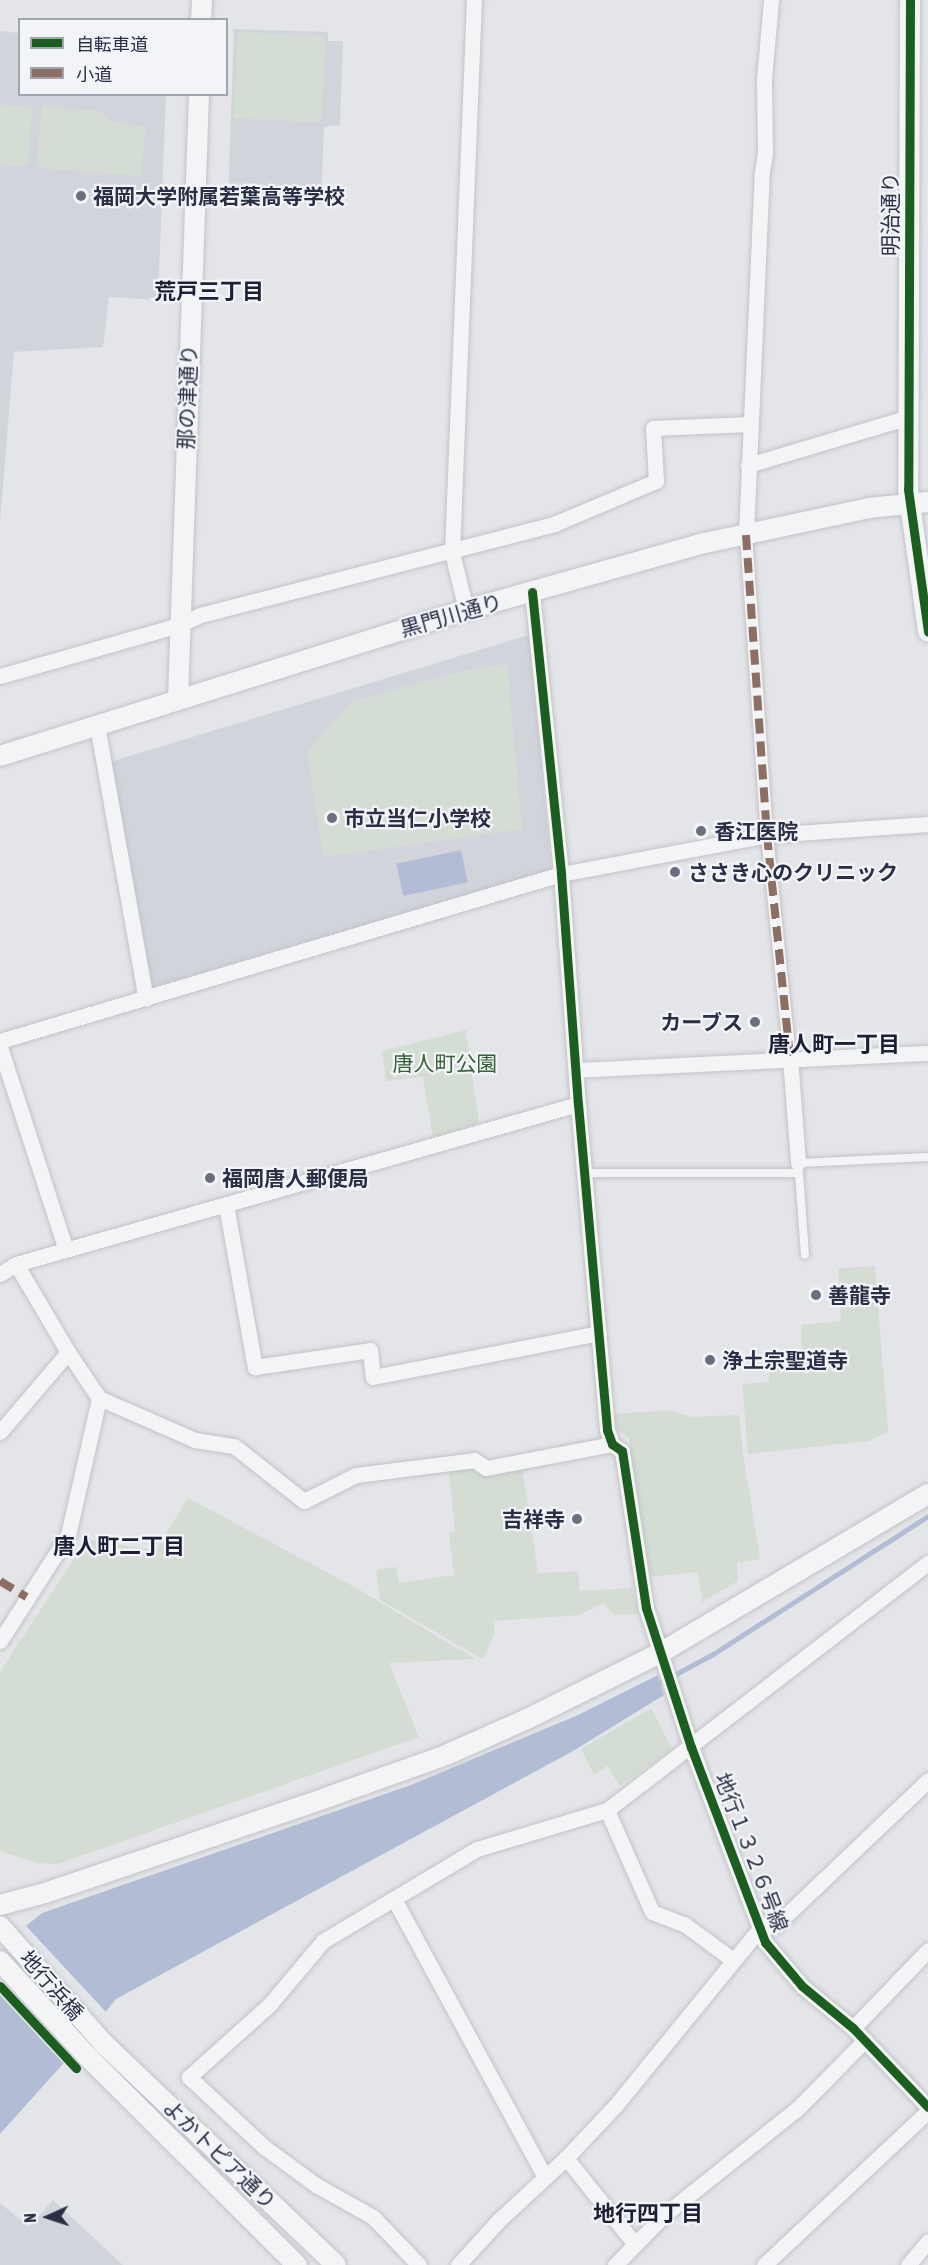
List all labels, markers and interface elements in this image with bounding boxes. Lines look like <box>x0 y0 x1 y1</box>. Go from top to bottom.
legend <box>18 18 228 96</box>
text: 自転車道 <box>76 34 148 55</box>
text: 小道 <box>76 64 112 85</box>
street label: 明治通り <box>877 172 903 256</box>
place label: 福岡大学附属若葉高等学校 <box>93 183 345 209</box>
marker: 福岡大学附属若葉高等学校 <box>74 189 88 203</box>
district label: 荒戸三丁目 <box>154 279 264 305</box>
street label: 那の津通り <box>173 344 201 450</box>
street label: 黒門川通り <box>397 588 505 642</box>
place label: 市立当仁小学校 <box>344 805 491 831</box>
marker: 市立当仁小学校 <box>325 811 339 825</box>
place label: 香江医院 <box>714 818 798 844</box>
marker: 香江医院 <box>692 822 710 840</box>
place label: ささき心のクリニック <box>688 859 898 885</box>
marker: ささき心のクリニック <box>666 863 684 881</box>
place label: カーブス <box>659 1009 743 1035</box>
marker: カーブス <box>748 1015 762 1029</box>
district label: 唐人町一丁目 <box>768 1032 900 1058</box>
park label: 唐人町公園 <box>393 1050 497 1076</box>
place label: 福岡唐人郵便局 <box>222 1165 369 1191</box>
marker: 福岡唐人郵便局 <box>203 1171 217 1185</box>
place label: 善龍寺 <box>828 1282 891 1308</box>
marker: 善龍寺 <box>809 1288 823 1302</box>
place label: 浄土宗聖道寺 <box>722 1347 848 1373</box>
marker: 浄土宗聖道寺 <box>703 1353 717 1367</box>
place label: 吉祥寺 <box>502 1506 565 1532</box>
marker: 吉祥寺 <box>570 1512 584 1526</box>
district label: 唐人町二丁目 <box>53 1534 185 1560</box>
street label: 地行１３２６号線 <box>710 1769 794 1935</box>
street label: 地行浜橋 <box>15 1945 89 2025</box>
street label: よかトピア通り <box>158 2094 282 2214</box>
north arrow <box>18 2187 78 2247</box>
district label: 地行四丁目 <box>593 2201 703 2227</box>
text: N <box>21 2213 39 2223</box>

